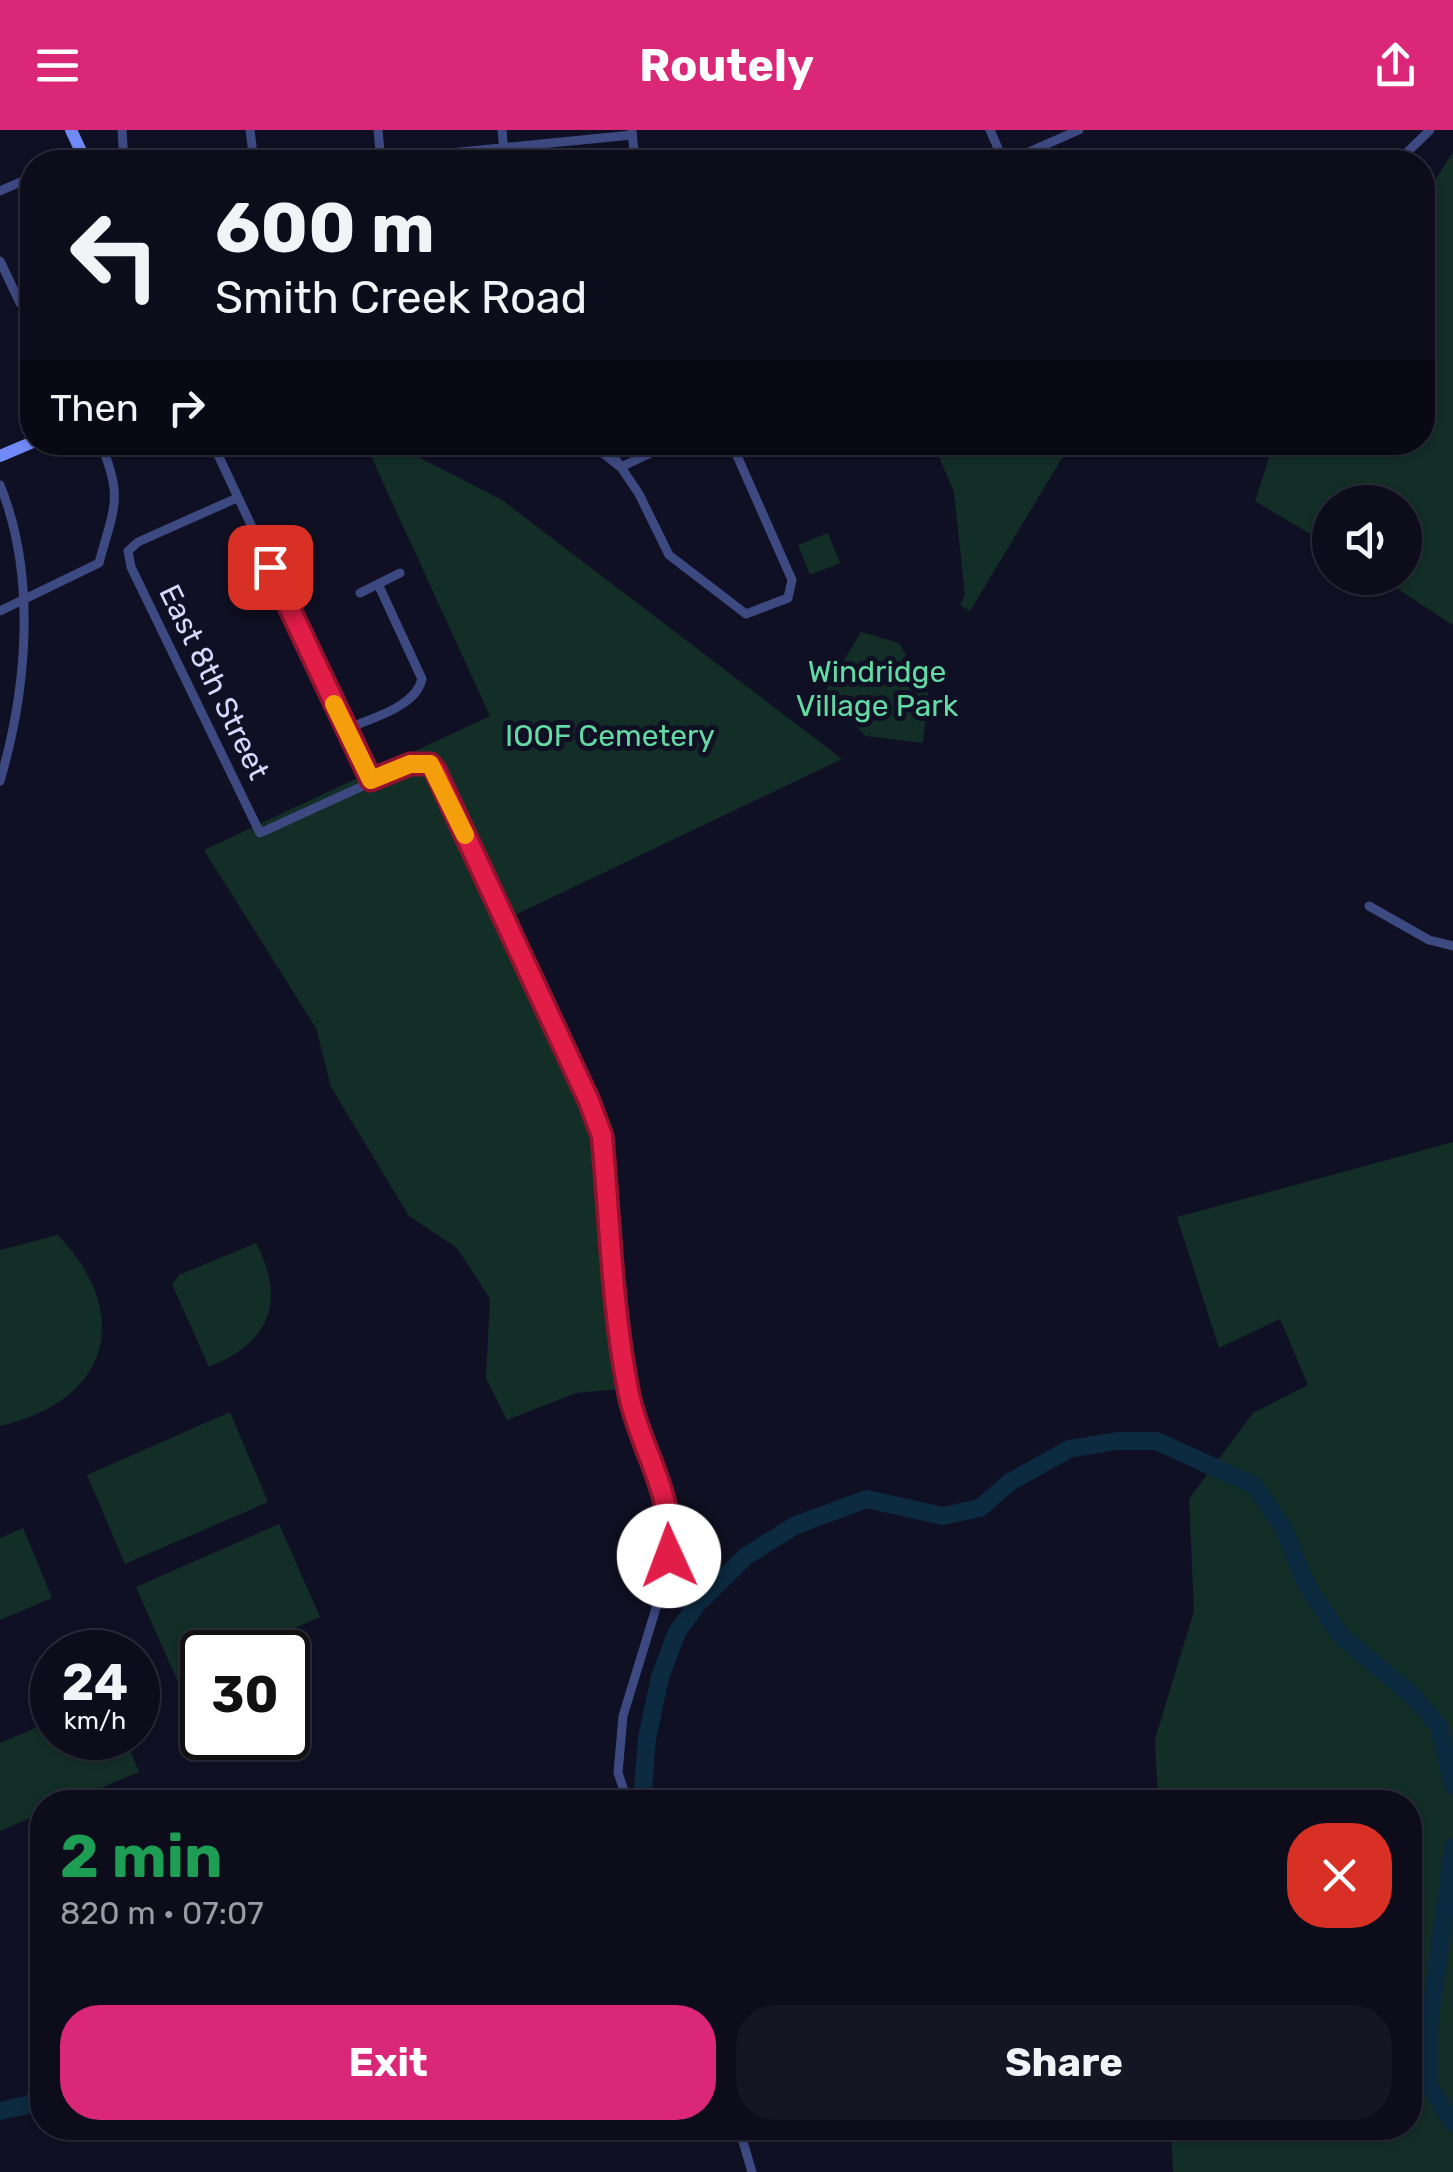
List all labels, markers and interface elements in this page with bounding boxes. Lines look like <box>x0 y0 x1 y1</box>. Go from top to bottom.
icon: menu <box>30 38 85 93</box>
icon: share <box>1368 38 1423 93</box>
text: Routely <box>639 39 814 92</box>
text: 600 m <box>215 187 435 270</box>
icon: left <box>50 190 180 320</box>
text: Smith Creek Road <box>215 271 587 324</box>
icon: right <box>159 380 214 435</box>
text: Then <box>50 385 139 431</box>
map controls <box>1312 485 1422 595</box>
button: sound <box>1312 485 1422 595</box>
pin <box>228 525 313 610</box>
icon: arrive <box>243 540 298 595</box>
street label: East 8th Street <box>151 579 277 786</box>
park label: Windridge Village Park <box>796 654 959 724</box>
park label: IOOF Cemetery <box>505 718 715 754</box>
position arrow <box>617 1504 721 1608</box>
speed limit sign: 30 <box>180 1630 310 1760</box>
text: 24 <box>62 1653 128 1713</box>
text: km/h <box>64 1706 126 1735</box>
text: 2 min <box>60 1821 222 1892</box>
button: close <box>1287 1823 1392 1928</box>
text: 820 m · 07:07 <box>60 1894 264 1932</box>
button: Exit <box>60 2005 716 2120</box>
button: Share <box>736 2005 1392 2120</box>

